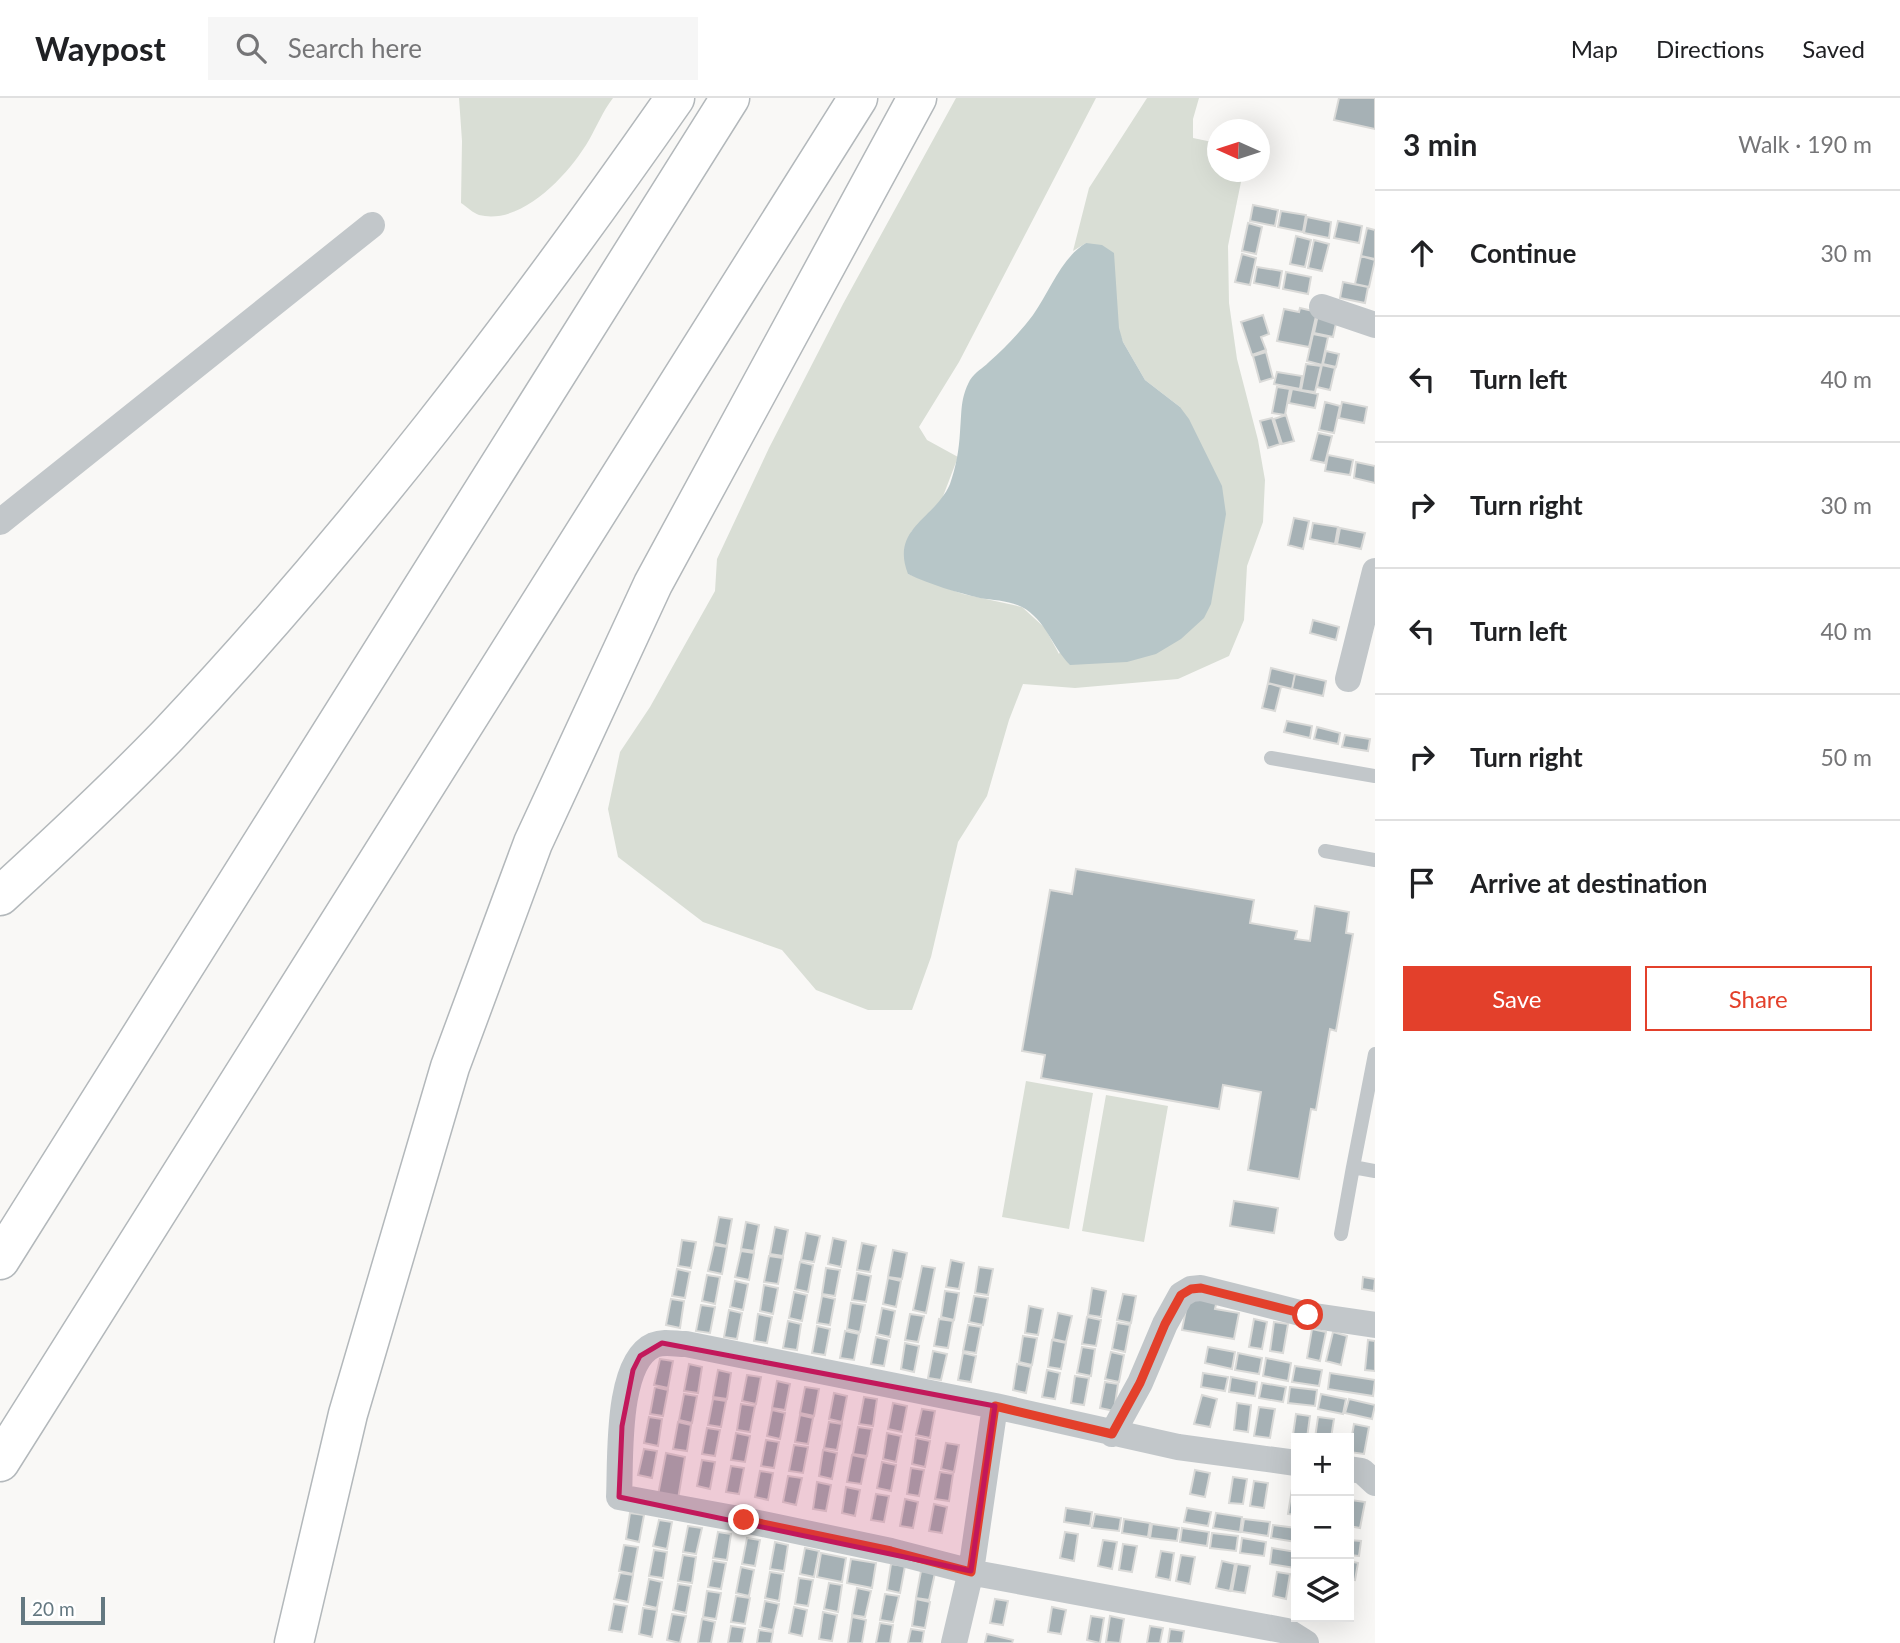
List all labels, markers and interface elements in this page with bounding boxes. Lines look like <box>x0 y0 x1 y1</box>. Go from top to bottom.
search box <box>208 17 698 80</box>
text: Waypost <box>35 28 166 68</box>
icon: search <box>232 29 270 67</box>
text: Search here <box>288 32 422 64</box>
text: Map <box>1571 34 1618 63</box>
text: Directions <box>1656 34 1764 63</box>
text: Saved <box>1802 34 1865 63</box>
north arrow <box>1207 119 1270 182</box>
text: 3 min <box>1403 126 1477 162</box>
text: Walk · 190 m <box>1738 130 1872 158</box>
icon: ahead <box>1403 234 1441 272</box>
text: Continue <box>1470 237 1576 269</box>
text: 30 m <box>1821 239 1872 267</box>
icon: left <box>1403 360 1441 398</box>
text: Turn left <box>1470 363 1567 395</box>
text: 40 m <box>1821 365 1872 393</box>
icon: right <box>1403 486 1441 524</box>
text: Turn right <box>1470 489 1583 521</box>
text: 30 m <box>1821 491 1872 519</box>
icon: left <box>1403 612 1441 650</box>
text: Turn left <box>1470 615 1567 647</box>
text: 40 m <box>1821 617 1872 645</box>
icon: right <box>1403 738 1441 776</box>
text: Turn right <box>1470 741 1583 773</box>
text: 50 m <box>1821 743 1872 771</box>
icon: arrive <box>1403 864 1441 902</box>
text: Arrive at destination <box>1470 867 1707 899</box>
button: Save <box>1403 966 1631 1031</box>
button: Share <box>1645 966 1872 1031</box>
route start <box>1292 1299 1323 1330</box>
map controls <box>1291 1433 1354 1622</box>
button: + <box>1291 1433 1354 1496</box>
button: − <box>1291 1496 1354 1559</box>
route end <box>728 1504 759 1535</box>
button: layers <box>1291 1559 1354 1622</box>
scale bar <box>21 1594 105 1626</box>
text: 20 m <box>32 1597 75 1620</box>

